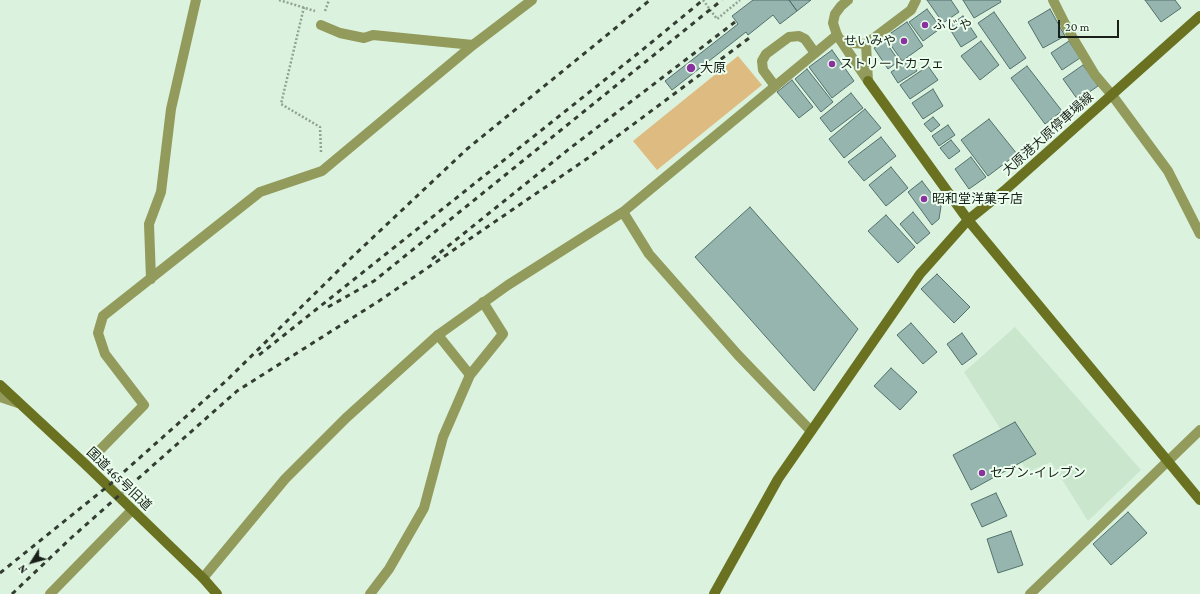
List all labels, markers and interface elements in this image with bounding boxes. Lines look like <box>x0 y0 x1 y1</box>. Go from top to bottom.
scale bar <box>1060 12 1121 38</box>
place label: ふじや <box>933 17 972 33</box>
marker: ふじや <box>920 20 930 30</box>
text: 20 m <box>1065 20 1089 34</box>
place label: せいみや <box>844 33 896 49</box>
marker: せいみや <box>899 36 909 46</box>
place label: ストリートカフェ <box>840 56 944 72</box>
marker: ストリートカフェ <box>827 59 837 69</box>
place label: 大原 <box>700 60 726 76</box>
marker: 大原 <box>685 62 697 74</box>
street label: 大原港大原停車場線 <box>999 89 1097 179</box>
place label: 昭和堂洋菓子店 <box>932 191 1023 207</box>
marker: 昭和堂洋菓子店 <box>919 194 929 204</box>
street label: 国道465号旧道 <box>83 444 155 514</box>
place label: セブン-イレブン <box>990 465 1086 481</box>
marker: セブン-イレブン <box>977 468 987 478</box>
north arrow <box>12 542 52 582</box>
text: N <box>15 563 29 576</box>

